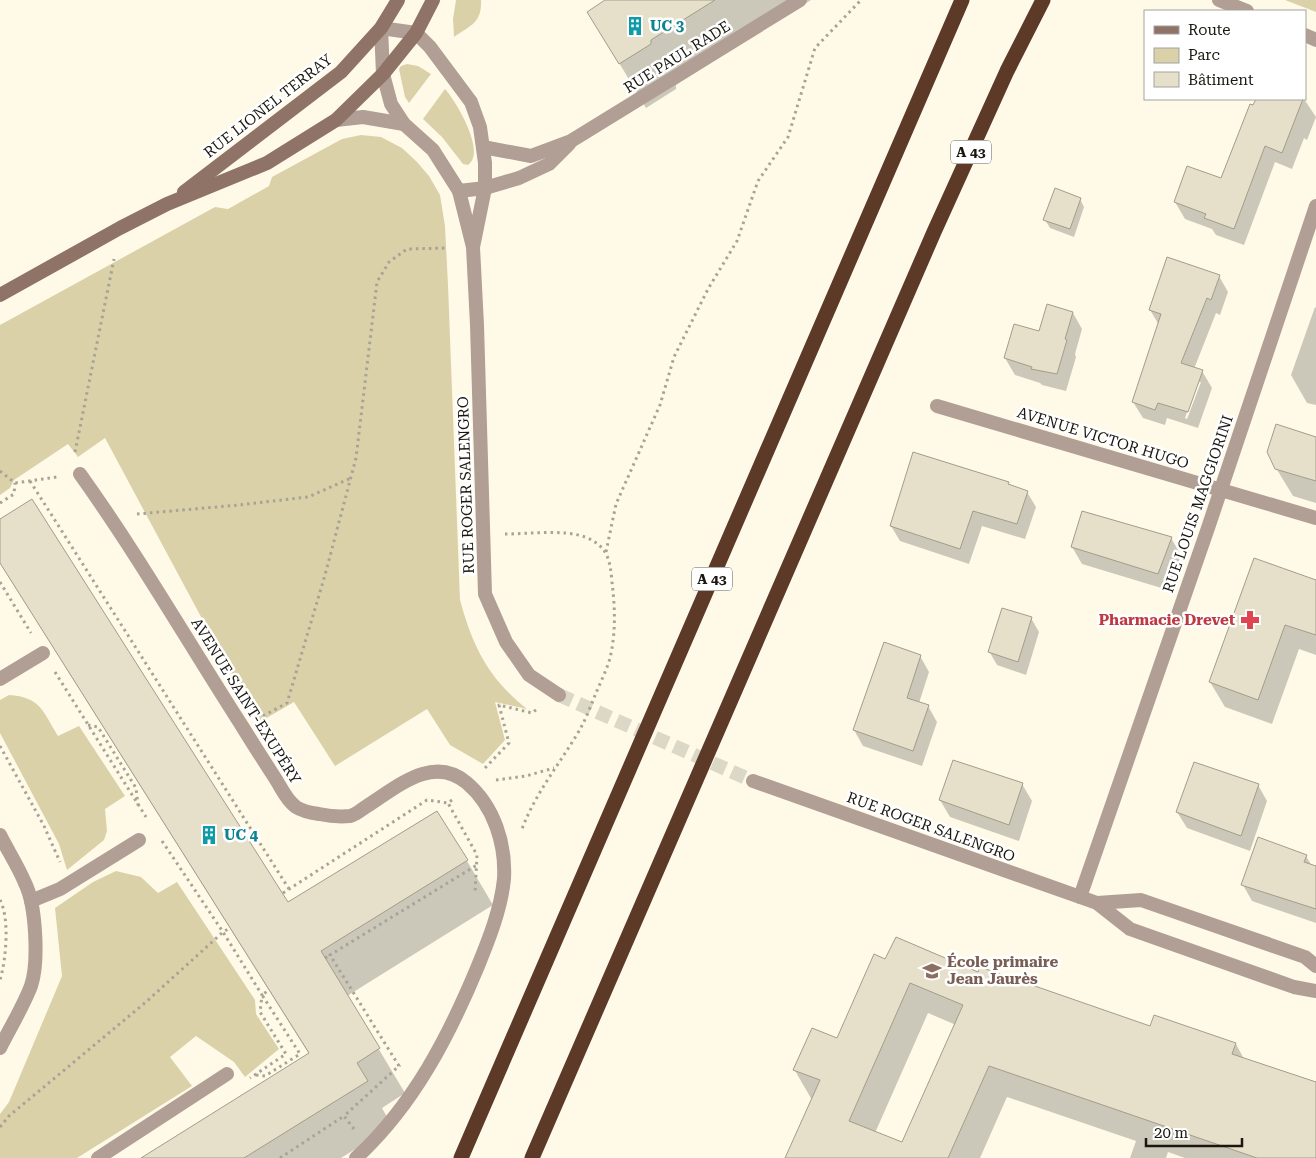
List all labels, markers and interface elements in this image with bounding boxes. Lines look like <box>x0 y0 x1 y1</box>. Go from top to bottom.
legend <box>1144 10 1306 100</box>
building icon: UC 3 <box>624 15 646 37</box>
street label: RUE PAUL RADE <box>620 17 734 97</box>
place label: UC 3 <box>650 17 685 35</box>
text: Route <box>1188 21 1230 39</box>
text: Parc <box>1188 46 1220 64</box>
street label: RUE LIONEL TERRAY <box>200 50 336 162</box>
text: Bâtiment <box>1188 71 1254 89</box>
road number: A 43 <box>951 140 991 163</box>
street label: RUE ROGER SALENGRO <box>454 396 478 574</box>
street label: AVENUE VICTOR HUGO <box>1015 403 1191 473</box>
street label: RUE LOUIS MAGGIORINI <box>1159 413 1237 595</box>
road number: A 43 <box>692 568 732 590</box>
pharmacy icon: Pharmacie Drevet <box>1239 609 1261 631</box>
place label: Pharmacie Drevet <box>1099 611 1235 629</box>
street label: AVENUE SAINT-EXUPÉRY <box>187 615 305 788</box>
street label: RUE ROGER SALENGRO <box>844 788 1018 866</box>
building icon: UC 4 <box>198 824 220 846</box>
place label: UC 4 <box>224 826 259 844</box>
place label: École primaire Jean Jaurès <box>947 952 1059 988</box>
school or university icon: École primaire Jean Jaurès <box>921 960 943 982</box>
scale bar <box>1146 1116 1242 1148</box>
text: 20 m <box>1154 1124 1189 1142</box>

